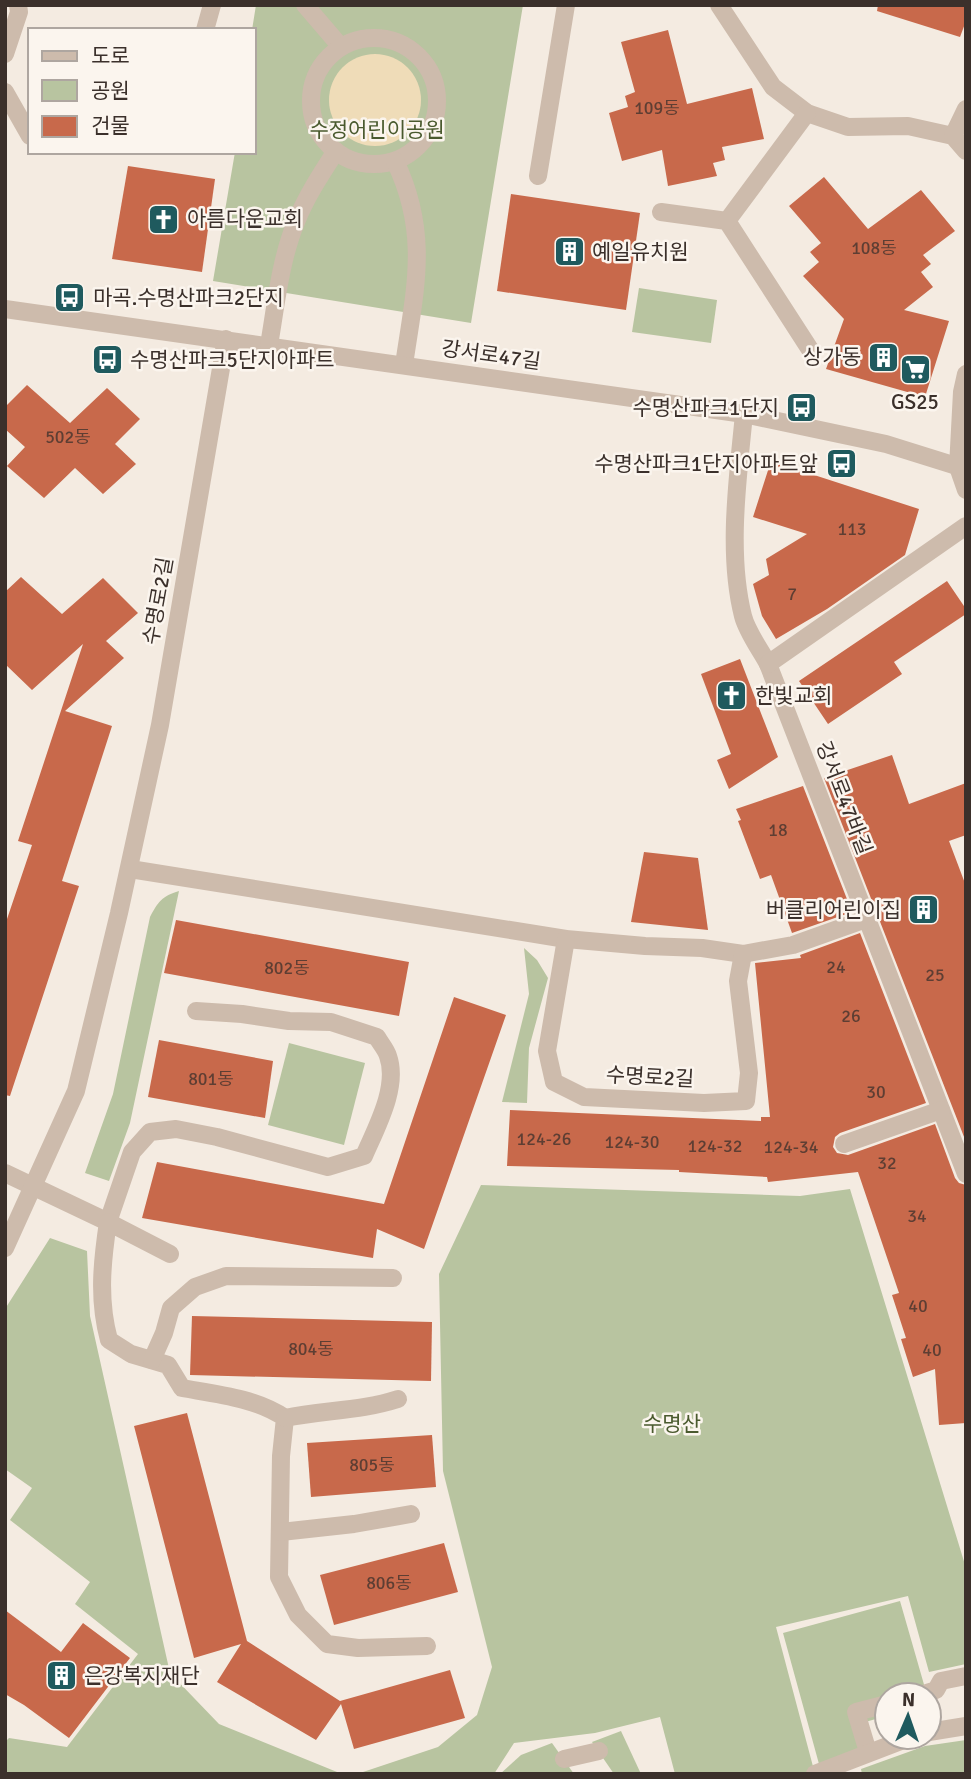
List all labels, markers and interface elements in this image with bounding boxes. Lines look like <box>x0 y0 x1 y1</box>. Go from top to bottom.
legend <box>28 28 256 154</box>
text: 도로 <box>91 43 130 69</box>
text: 공원 <box>91 78 130 104</box>
house number: 109동 <box>634 97 680 119</box>
text: 건물 <box>91 113 130 139</box>
park label: 수정어린이공원 <box>309 117 445 143</box>
church icon: 아름다운교회 <box>147 202 181 236</box>
place label: 아름다운교회 <box>187 206 303 232</box>
building icon: 예일유치원 <box>552 235 586 269</box>
house number: 108동 <box>851 237 897 259</box>
place label: 예일유치원 <box>592 239 689 265</box>
bus stop icon: 마곡.수명산파크2단지 <box>53 281 87 315</box>
place label: 마곡.수명산파크2단지 <box>93 285 284 311</box>
street label: 강서로47길 <box>440 335 542 375</box>
building icon: 상가동 <box>867 340 901 374</box>
bus stop icon: 수명산파크5단지아파트 <box>90 343 124 377</box>
place label: 상가동 <box>803 344 861 370</box>
place label: 수명산파크5단지아파트 <box>130 347 335 373</box>
supermarket icon: GS25 <box>898 353 932 387</box>
place label: GS25 <box>891 389 939 415</box>
bus stop icon: 수명산파크1단지 <box>785 391 819 425</box>
place label: 수명산파크1단지 <box>632 395 779 421</box>
house number: 502동 <box>45 426 91 448</box>
bus stop icon: 수명산파크1단지아파트앞 <box>824 447 858 481</box>
place label: 수명산파크1단지아파트앞 <box>594 451 818 477</box>
house number: 113 <box>837 518 867 540</box>
street label: 수명로2길 <box>138 555 178 647</box>
house number: 7 <box>787 583 797 605</box>
church icon: 한빛교회 <box>715 679 749 713</box>
place label: 한빛교회 <box>755 683 832 709</box>
street label: 강서로47바길 <box>810 738 878 858</box>
house number: 18 <box>768 819 788 841</box>
building icon: 버클리어린이집 <box>907 893 941 927</box>
place label: 버클리어린이집 <box>766 897 901 923</box>
house number: 24 <box>826 956 846 978</box>
house number: 802동 <box>264 957 310 979</box>
house number: 25 <box>925 964 945 986</box>
house number: 26 <box>841 1005 861 1027</box>
street label: 수명로2길 <box>605 1062 695 1092</box>
house number: 801동 <box>188 1068 234 1090</box>
house number: 30 <box>866 1081 886 1103</box>
house number: 124-26 <box>517 1128 571 1150</box>
house number: 124-30 <box>605 1131 659 1153</box>
house number: 124-32 <box>688 1135 742 1157</box>
house number: 124-34 <box>764 1136 819 1158</box>
house number: 32 <box>877 1152 897 1174</box>
house number: 34 <box>907 1205 927 1227</box>
house number: 40 <box>908 1295 928 1317</box>
house number: 804동 <box>288 1338 334 1360</box>
house number: 40 <box>922 1339 942 1361</box>
park label: 수명산 <box>643 1411 701 1437</box>
house number: 805동 <box>349 1454 395 1476</box>
house number: 806동 <box>366 1572 412 1594</box>
building icon: 은강복지재단 <box>44 1659 78 1693</box>
place label: 은강복지재단 <box>84 1663 200 1689</box>
north arrow <box>873 1681 943 1751</box>
text: N <box>902 1688 916 1712</box>

